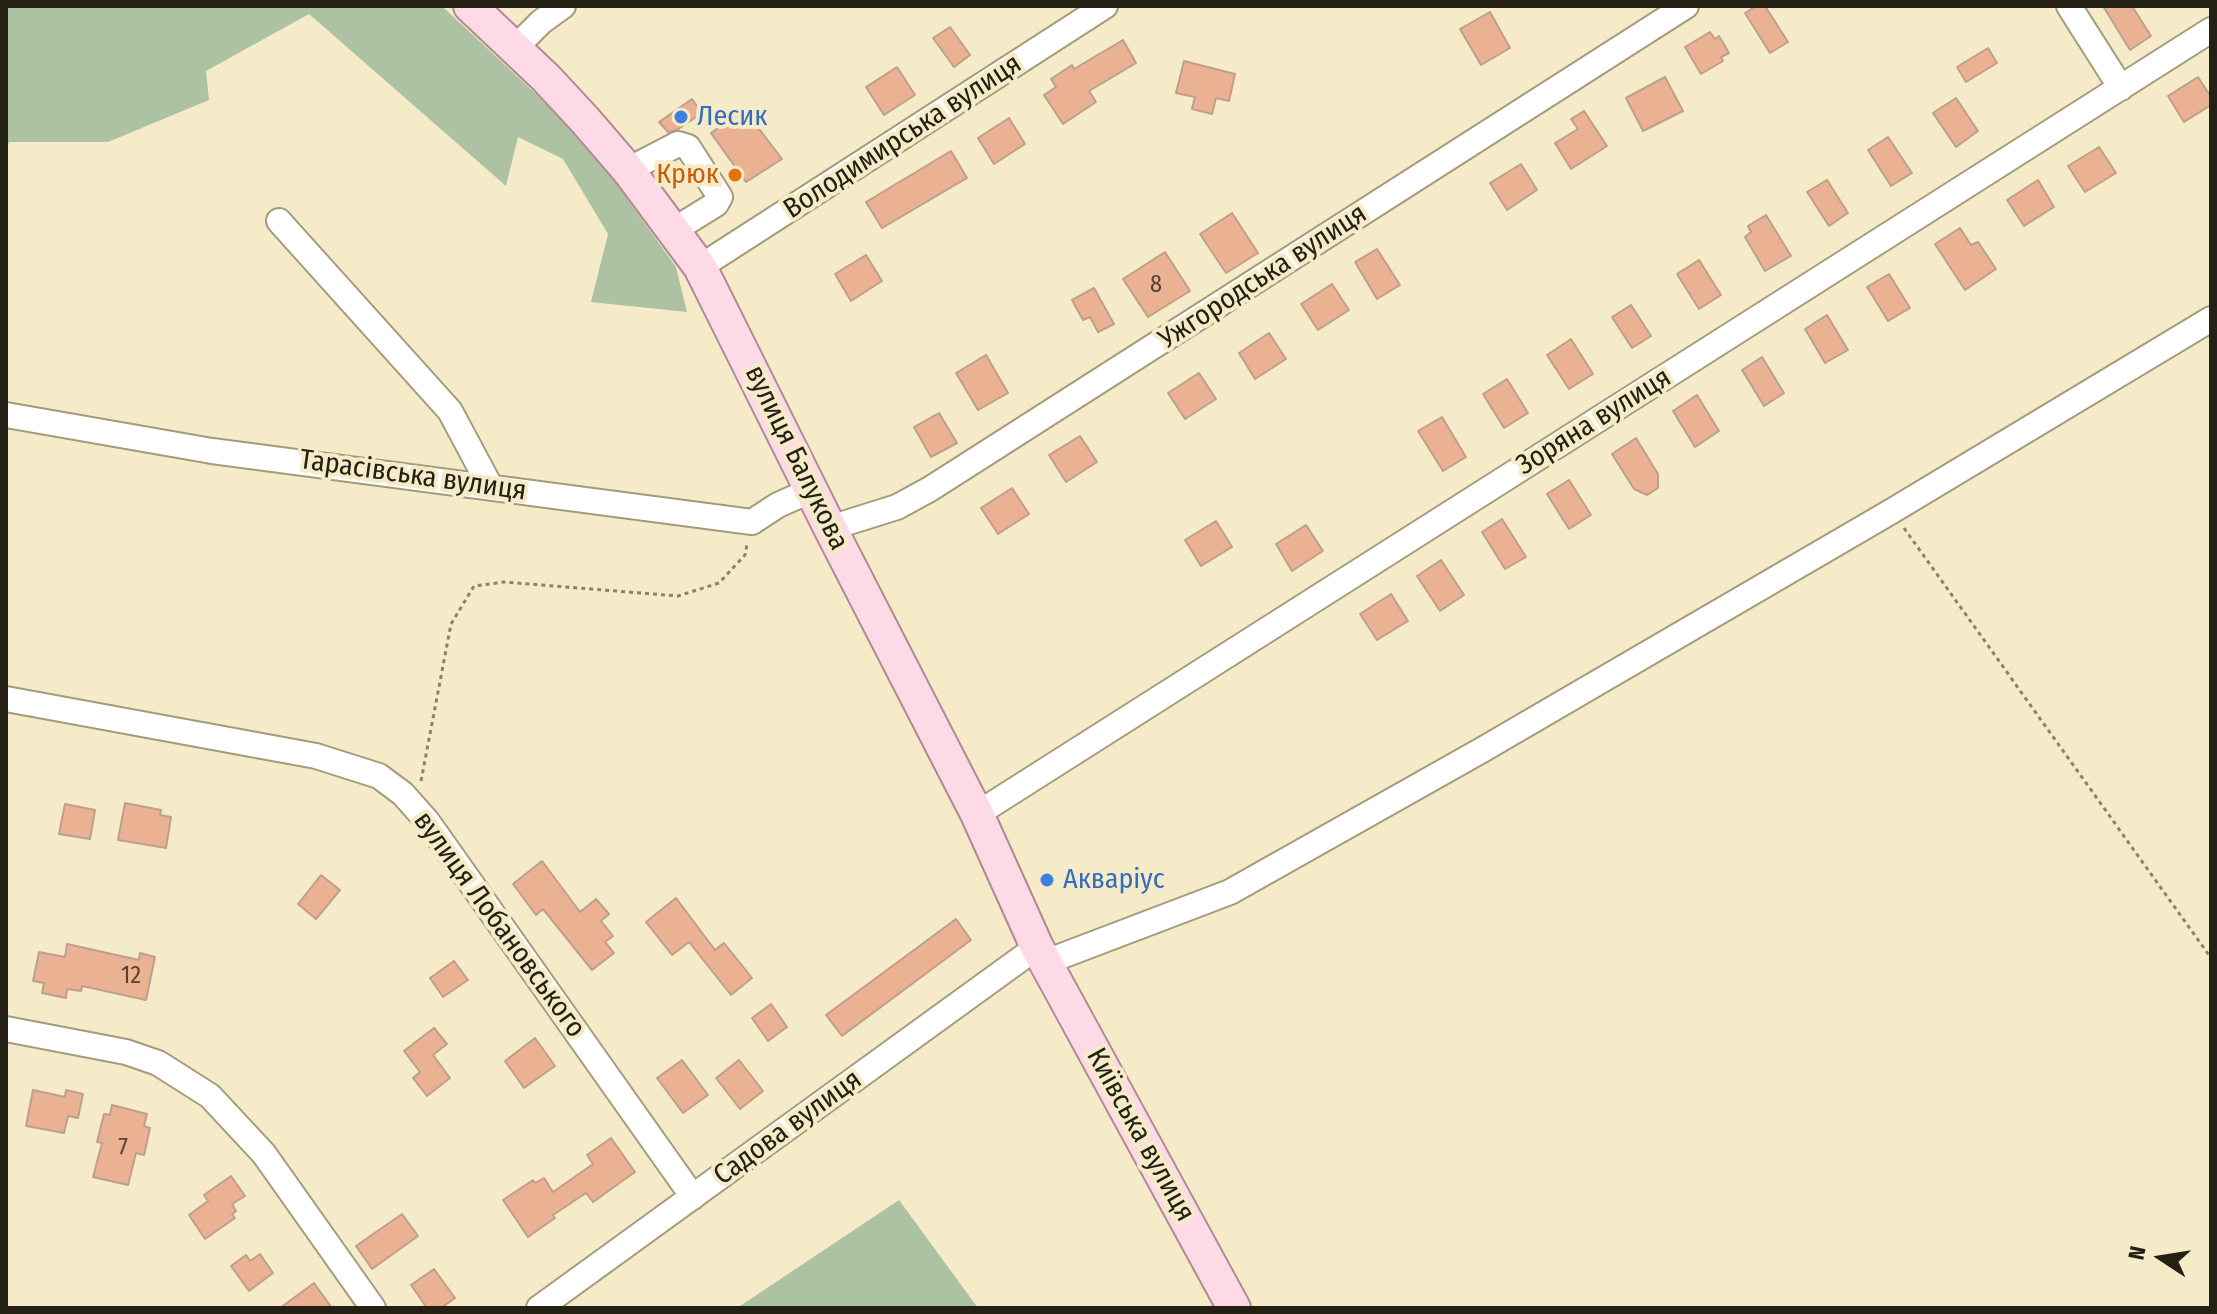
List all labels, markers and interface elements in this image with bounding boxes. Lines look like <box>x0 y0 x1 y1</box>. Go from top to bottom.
street label: Володимирська вулиця <box>778 48 1028 226</box>
place label: Лесик <box>697 100 767 134</box>
marker: Лесик <box>672 108 690 126</box>
place label: Крюк <box>656 158 719 192</box>
marker: Крюк <box>726 166 744 184</box>
street label: Ужгородська вулиця <box>1153 197 1373 357</box>
house number: 8 <box>1150 271 1162 299</box>
street label: вулиця Балукова <box>737 360 855 556</box>
street label: Зоряна вулиця <box>1511 361 1677 483</box>
street label: Тарасівська вулиця <box>297 443 529 509</box>
street label: вулиця Лобановського <box>406 806 592 1044</box>
place label: Акваріус <box>1063 863 1165 897</box>
marker: Акваріус <box>1038 871 1056 889</box>
house number: 12 <box>121 962 141 990</box>
street label: Київська вулиця <box>1079 1042 1201 1228</box>
street label: Садова вулиця <box>708 1063 868 1193</box>
house number: 7 <box>118 1134 128 1162</box>
north arrow <box>2121 1218 2201 1298</box>
text: N <box>2122 1244 2152 1262</box>

